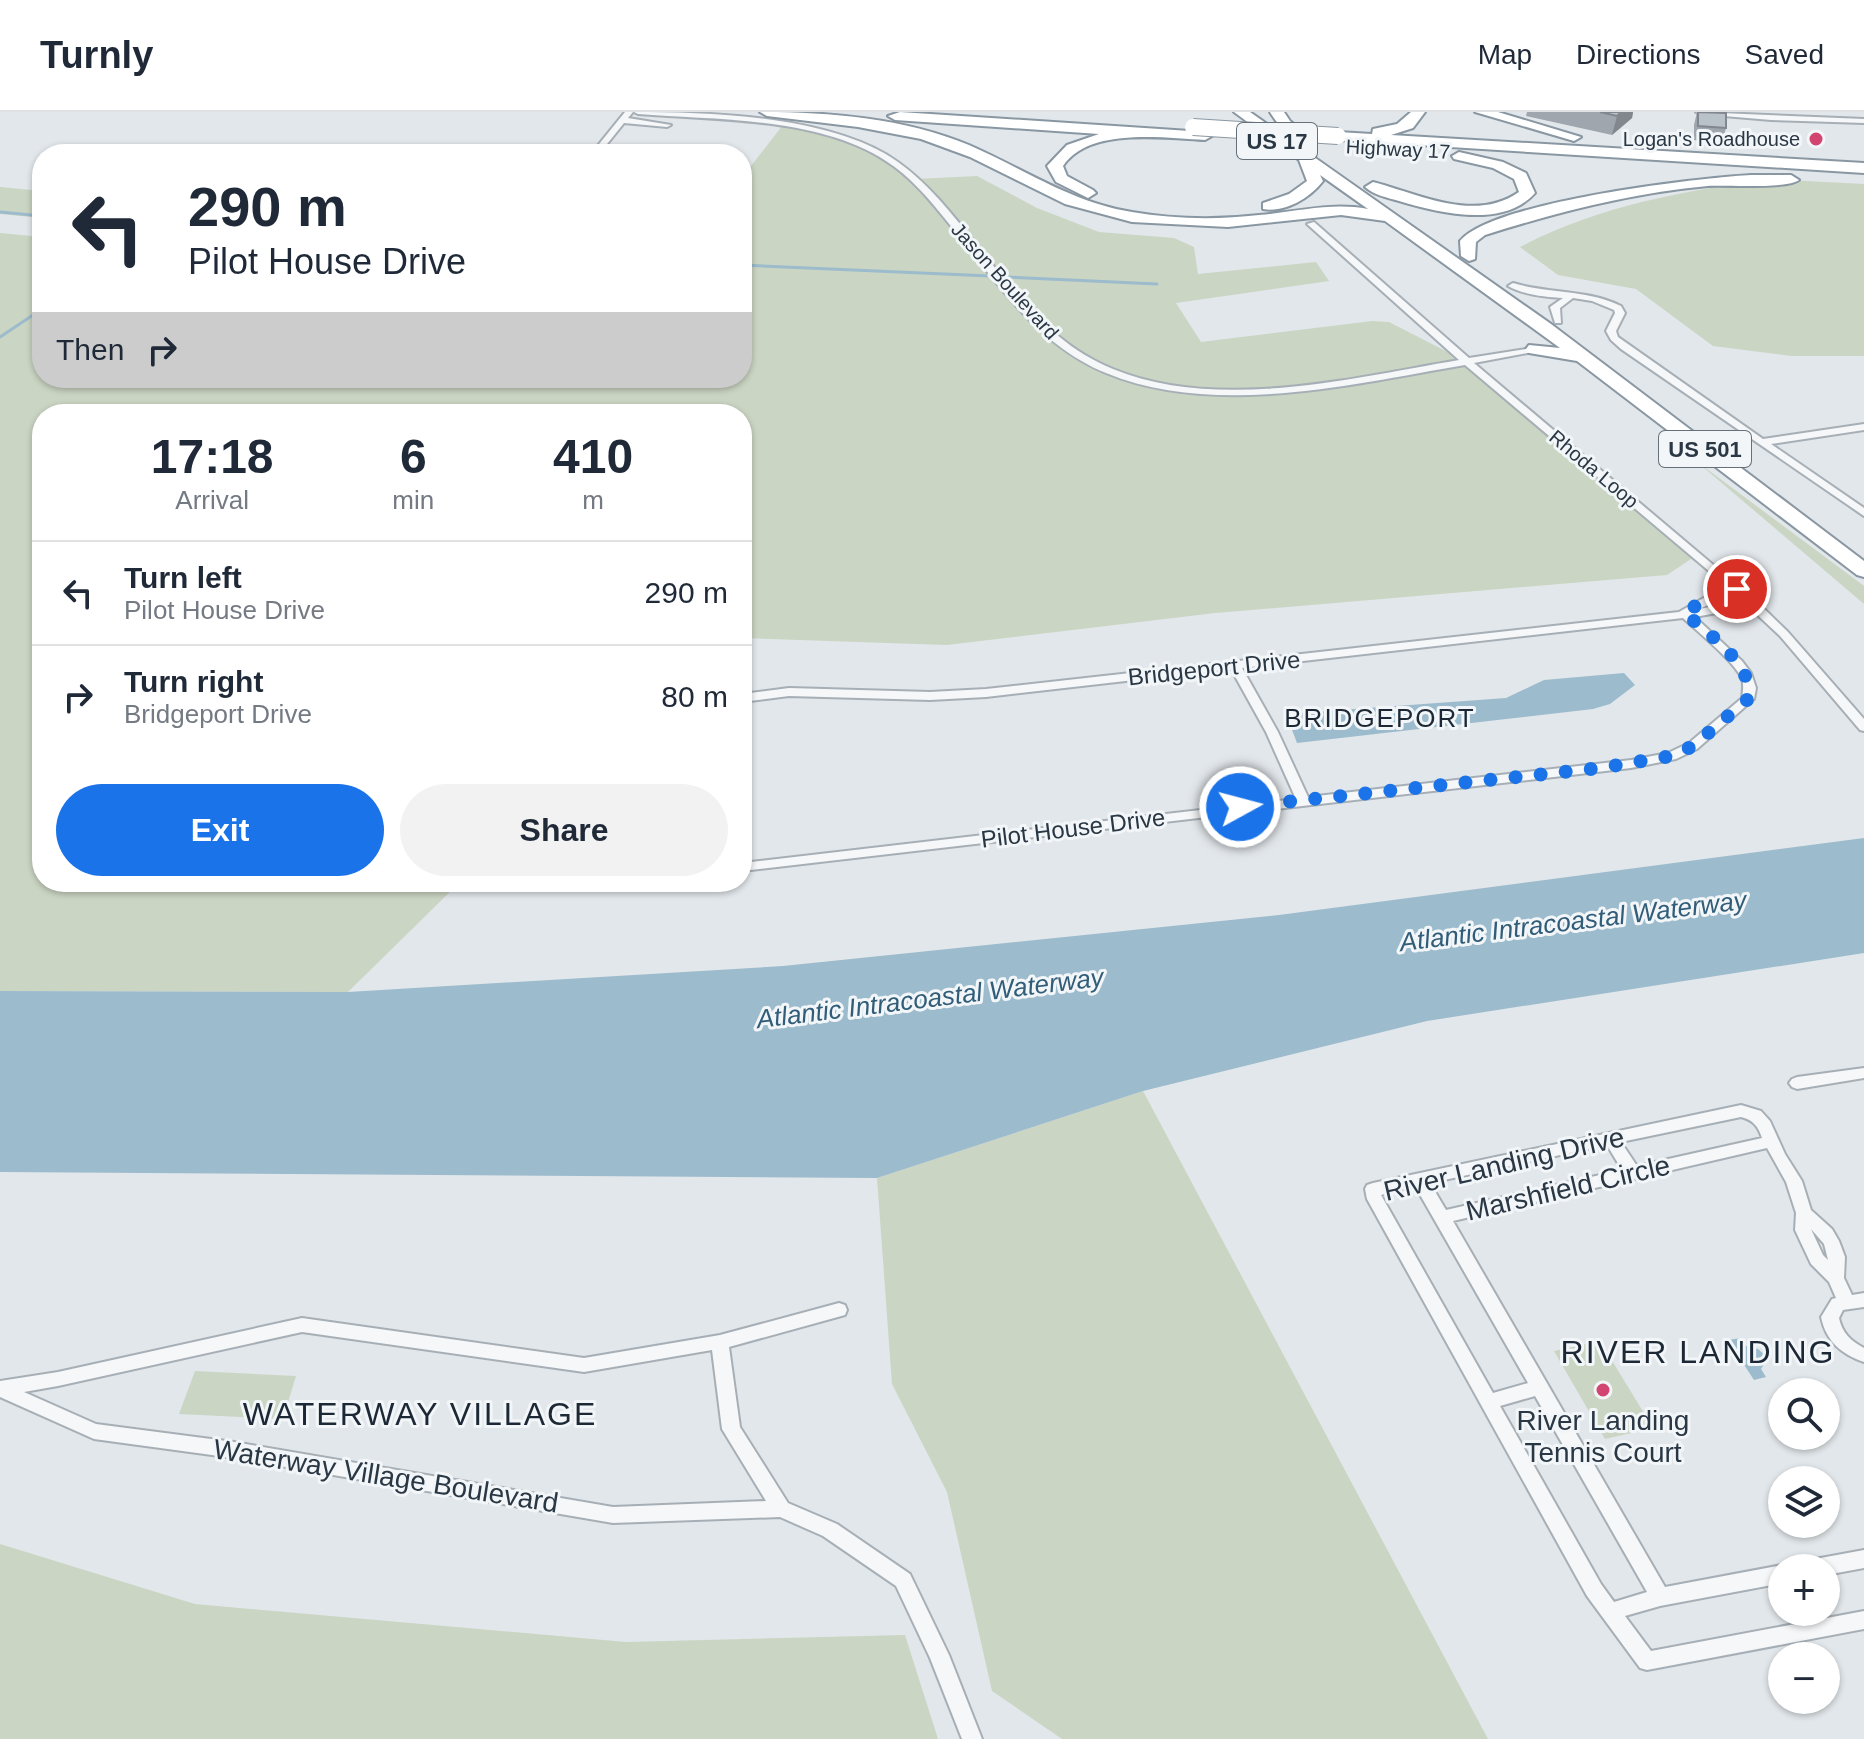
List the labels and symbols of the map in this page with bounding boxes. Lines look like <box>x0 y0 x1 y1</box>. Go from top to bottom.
road number: US 17 <box>1237 123 1317 159</box>
place label: Logan's Roadhouse <box>1623 128 1800 150</box>
marker: Logan's Roadhouse <box>1807 130 1825 148</box>
street label: Highway 17 <box>1345 135 1451 163</box>
street label: Jason Boulevard <box>947 218 1063 344</box>
street label: Rhoda Loop <box>1545 426 1643 512</box>
road number: US 501 <box>1659 431 1751 467</box>
pin <box>1703 555 1771 623</box>
street label: Bridgeport Drive <box>1126 646 1302 690</box>
district label: BRIDGEPORT <box>1284 703 1476 733</box>
position arrow <box>1198 765 1282 849</box>
street label: Pilot House Drive <box>979 803 1167 853</box>
water label: Atlantic Intracoastal Waterway <box>1396 885 1750 957</box>
water label: Atlantic Intracoastal Waterway <box>753 962 1107 1034</box>
street label: River Landing Drive <box>1381 1121 1627 1207</box>
street label: Marshfield Circle <box>1463 1149 1673 1227</box>
district label: RIVER LANDING <box>1561 1334 1835 1370</box>
marker: River Landing Tennis Court <box>1594 1381 1612 1399</box>
district label: WATERWAY VILLAGE <box>243 1396 597 1432</box>
place label: River Landing Tennis Court <box>1517 1405 1689 1468</box>
street label: Waterway Village Boulevard <box>211 1433 561 1519</box>

